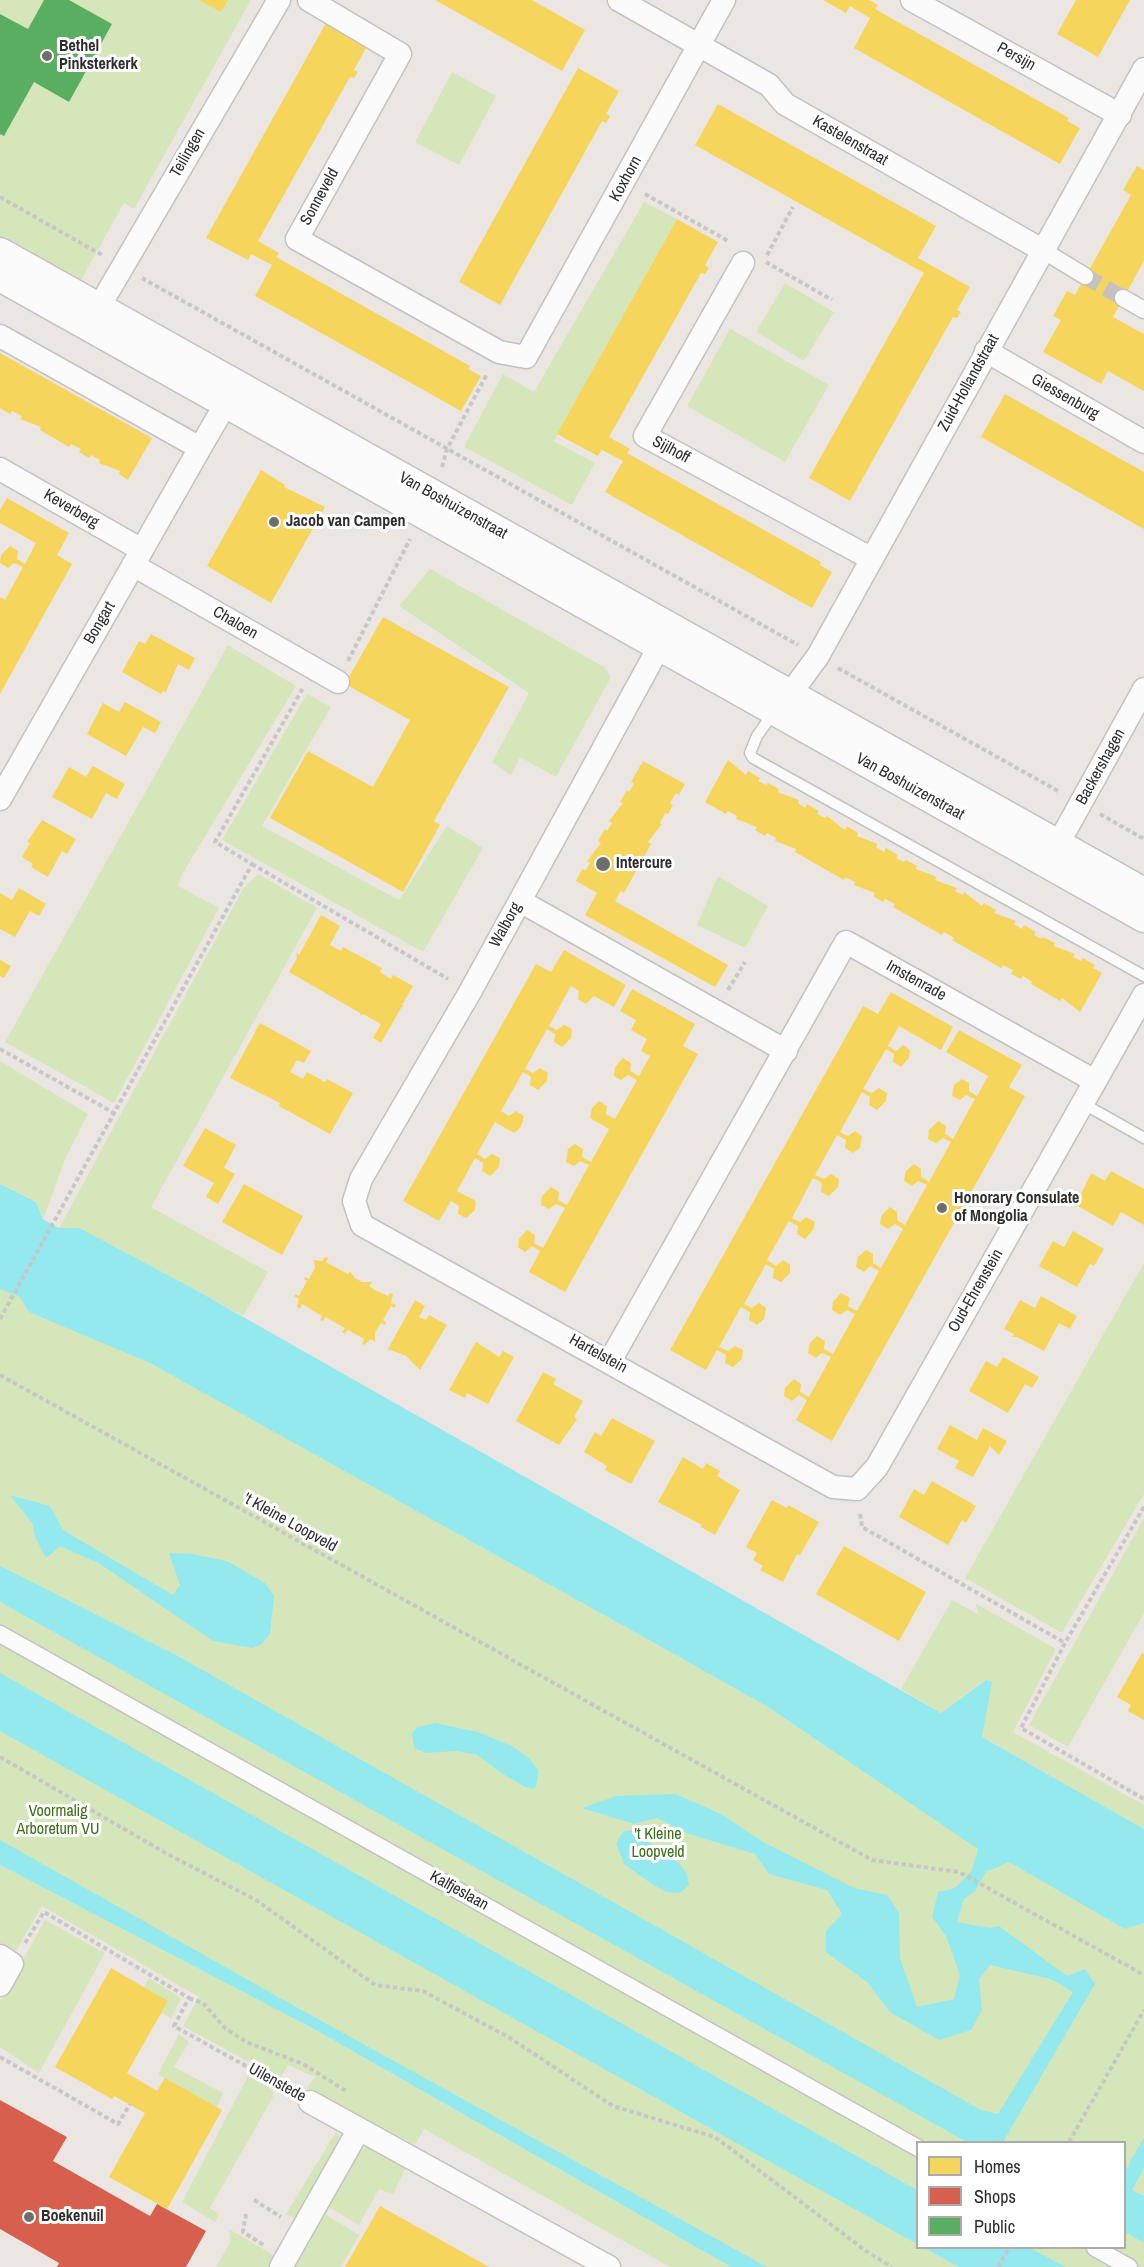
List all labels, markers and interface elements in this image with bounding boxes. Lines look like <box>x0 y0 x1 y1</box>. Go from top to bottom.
place label: Bethel Pinksterkerk <box>59 37 138 75</box>
street label: Persijn <box>993 39 1039 75</box>
marker: Bethel Pinksterkerk <box>40 49 54 63</box>
street label: Kastelenstraat <box>809 112 891 170</box>
street label: Teilingen <box>166 125 210 181</box>
street label: Koxhorn <box>606 153 646 205</box>
street label: Sonneveld <box>297 165 343 229</box>
street label: Zuid-Hollandstraat <box>934 331 1004 435</box>
street label: Giessenburg <box>1028 370 1102 424</box>
street label: Sijlhoff <box>649 432 693 468</box>
street label: Van Boshuizenstraat <box>395 468 511 544</box>
street label: Keverberg <box>40 486 102 532</box>
place label: Jacob van Campen <box>286 512 406 532</box>
marker: Jacob van Campen <box>267 515 281 529</box>
street label: Bongart <box>80 598 120 648</box>
street label: Chaloen <box>209 602 261 644</box>
street label: Backershagen <box>1072 726 1130 808</box>
street label: Van Boshuizenstraat <box>852 749 968 825</box>
place label: Intercure <box>616 854 672 874</box>
marker: Intercure <box>594 855 612 873</box>
street label: Walborg <box>486 899 526 951</box>
street label: Imstenrade <box>883 957 949 1005</box>
place label: Honorary Consulate of Mongolia <box>954 1189 1079 1227</box>
marker: Honorary Consulate of Mongolia <box>935 1201 949 1215</box>
street label: Oud-Ehrenstein <box>945 1246 1007 1336</box>
street label: Hartelstein <box>566 1330 630 1378</box>
street label: 't Kleine Loopveld <box>240 1489 340 1557</box>
park label: Voormalig Arboretum VU <box>16 1802 100 1840</box>
park label: 't Kleine Loopveld <box>631 1825 685 1863</box>
street label: Kalfjeslaan <box>426 1867 492 1915</box>
street label: Uilenstede <box>245 2059 309 2107</box>
legend <box>916 2141 1126 2249</box>
text: Homes <box>974 2154 1021 2179</box>
text: Shops <box>974 2184 1016 2209</box>
place label: Boekenuil <box>41 2207 104 2227</box>
marker: Boekenuil <box>22 2210 36 2224</box>
text: Public <box>974 2214 1015 2239</box>

